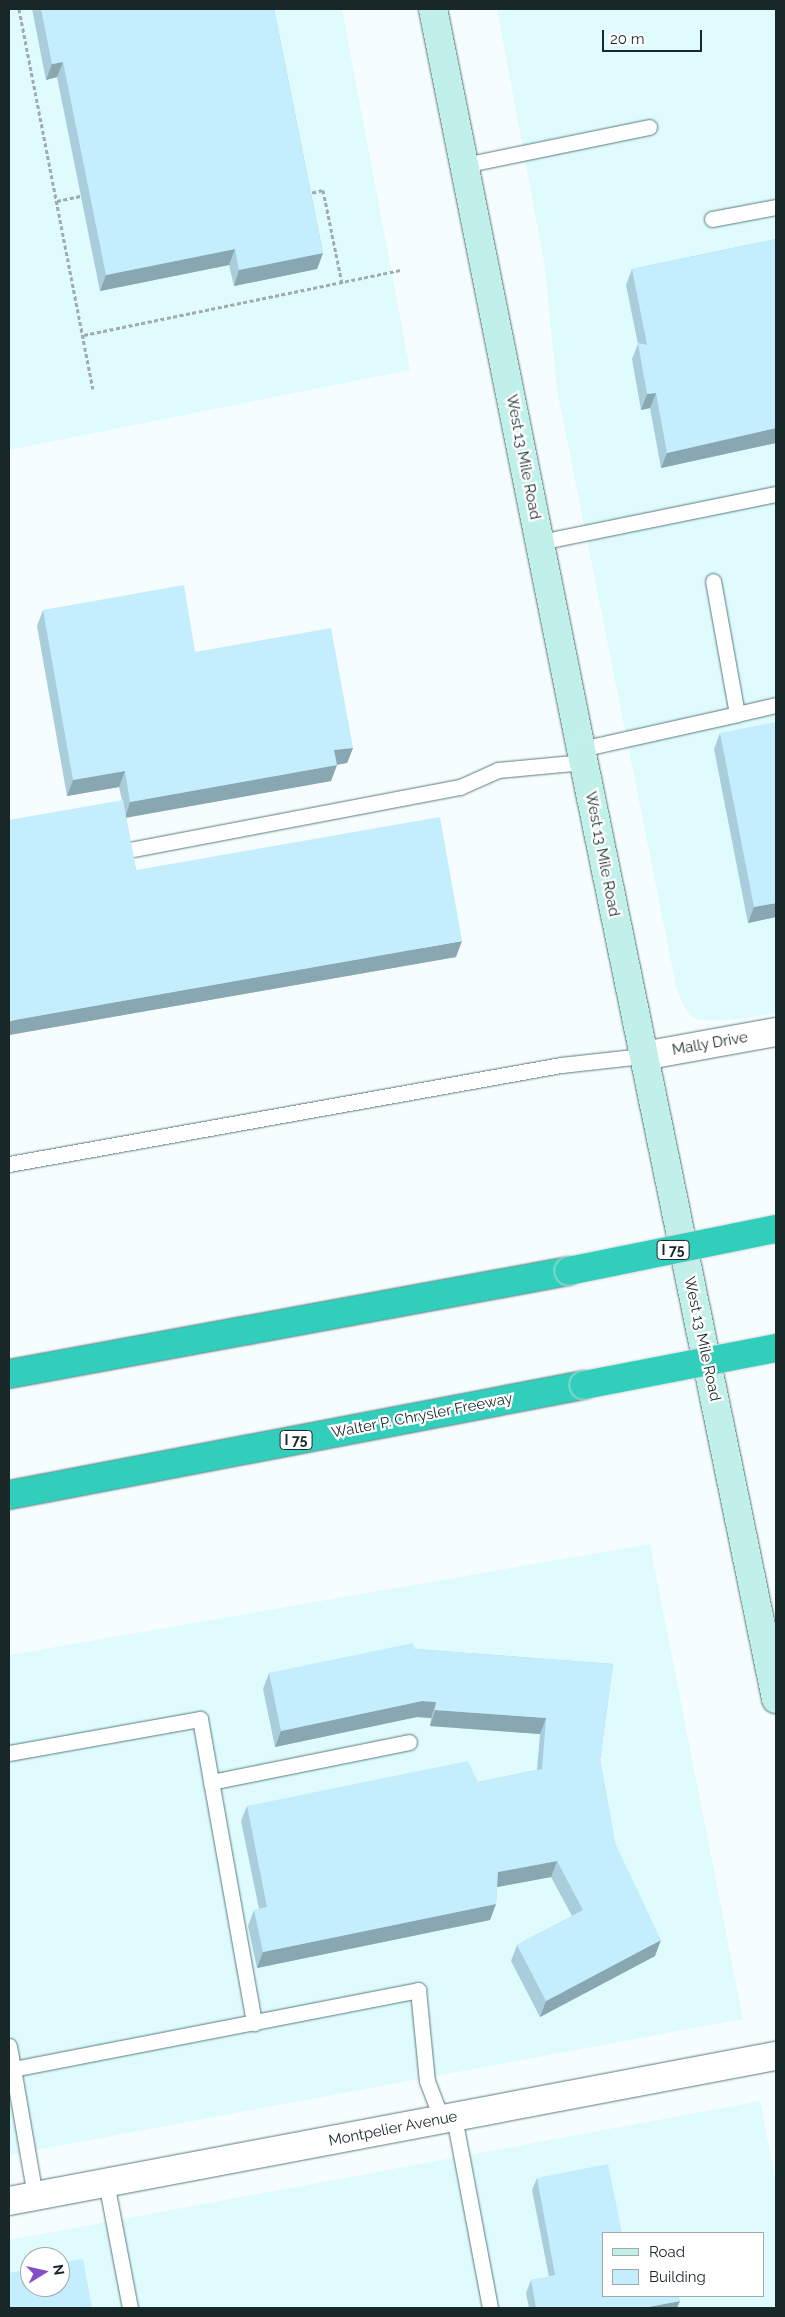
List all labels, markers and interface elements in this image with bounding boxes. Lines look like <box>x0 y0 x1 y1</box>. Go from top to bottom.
scale bar <box>605 20 705 52</box>
text: 20 m <box>610 30 645 48</box>
street label: West 13 Mile Road <box>502 393 544 521</box>
street label: West 13 Mile Road <box>581 790 623 918</box>
street label: Mally Drive <box>671 1028 749 1060</box>
road number: I 75 <box>656 1238 690 1262</box>
street label: West 13 Mile Road <box>680 1275 724 1403</box>
street label: Walter P. Chrysler Freeway <box>330 1390 514 1442</box>
road number: I 75 <box>278 1428 314 1452</box>
street label: Montpelier Avenue <box>327 2108 459 2150</box>
legend <box>602 2232 765 2297</box>
text: Road <box>649 2243 685 2261</box>
north arrow <box>20 2247 70 2297</box>
text: N <box>50 2263 68 2276</box>
text: Building <box>649 2268 706 2286</box>

